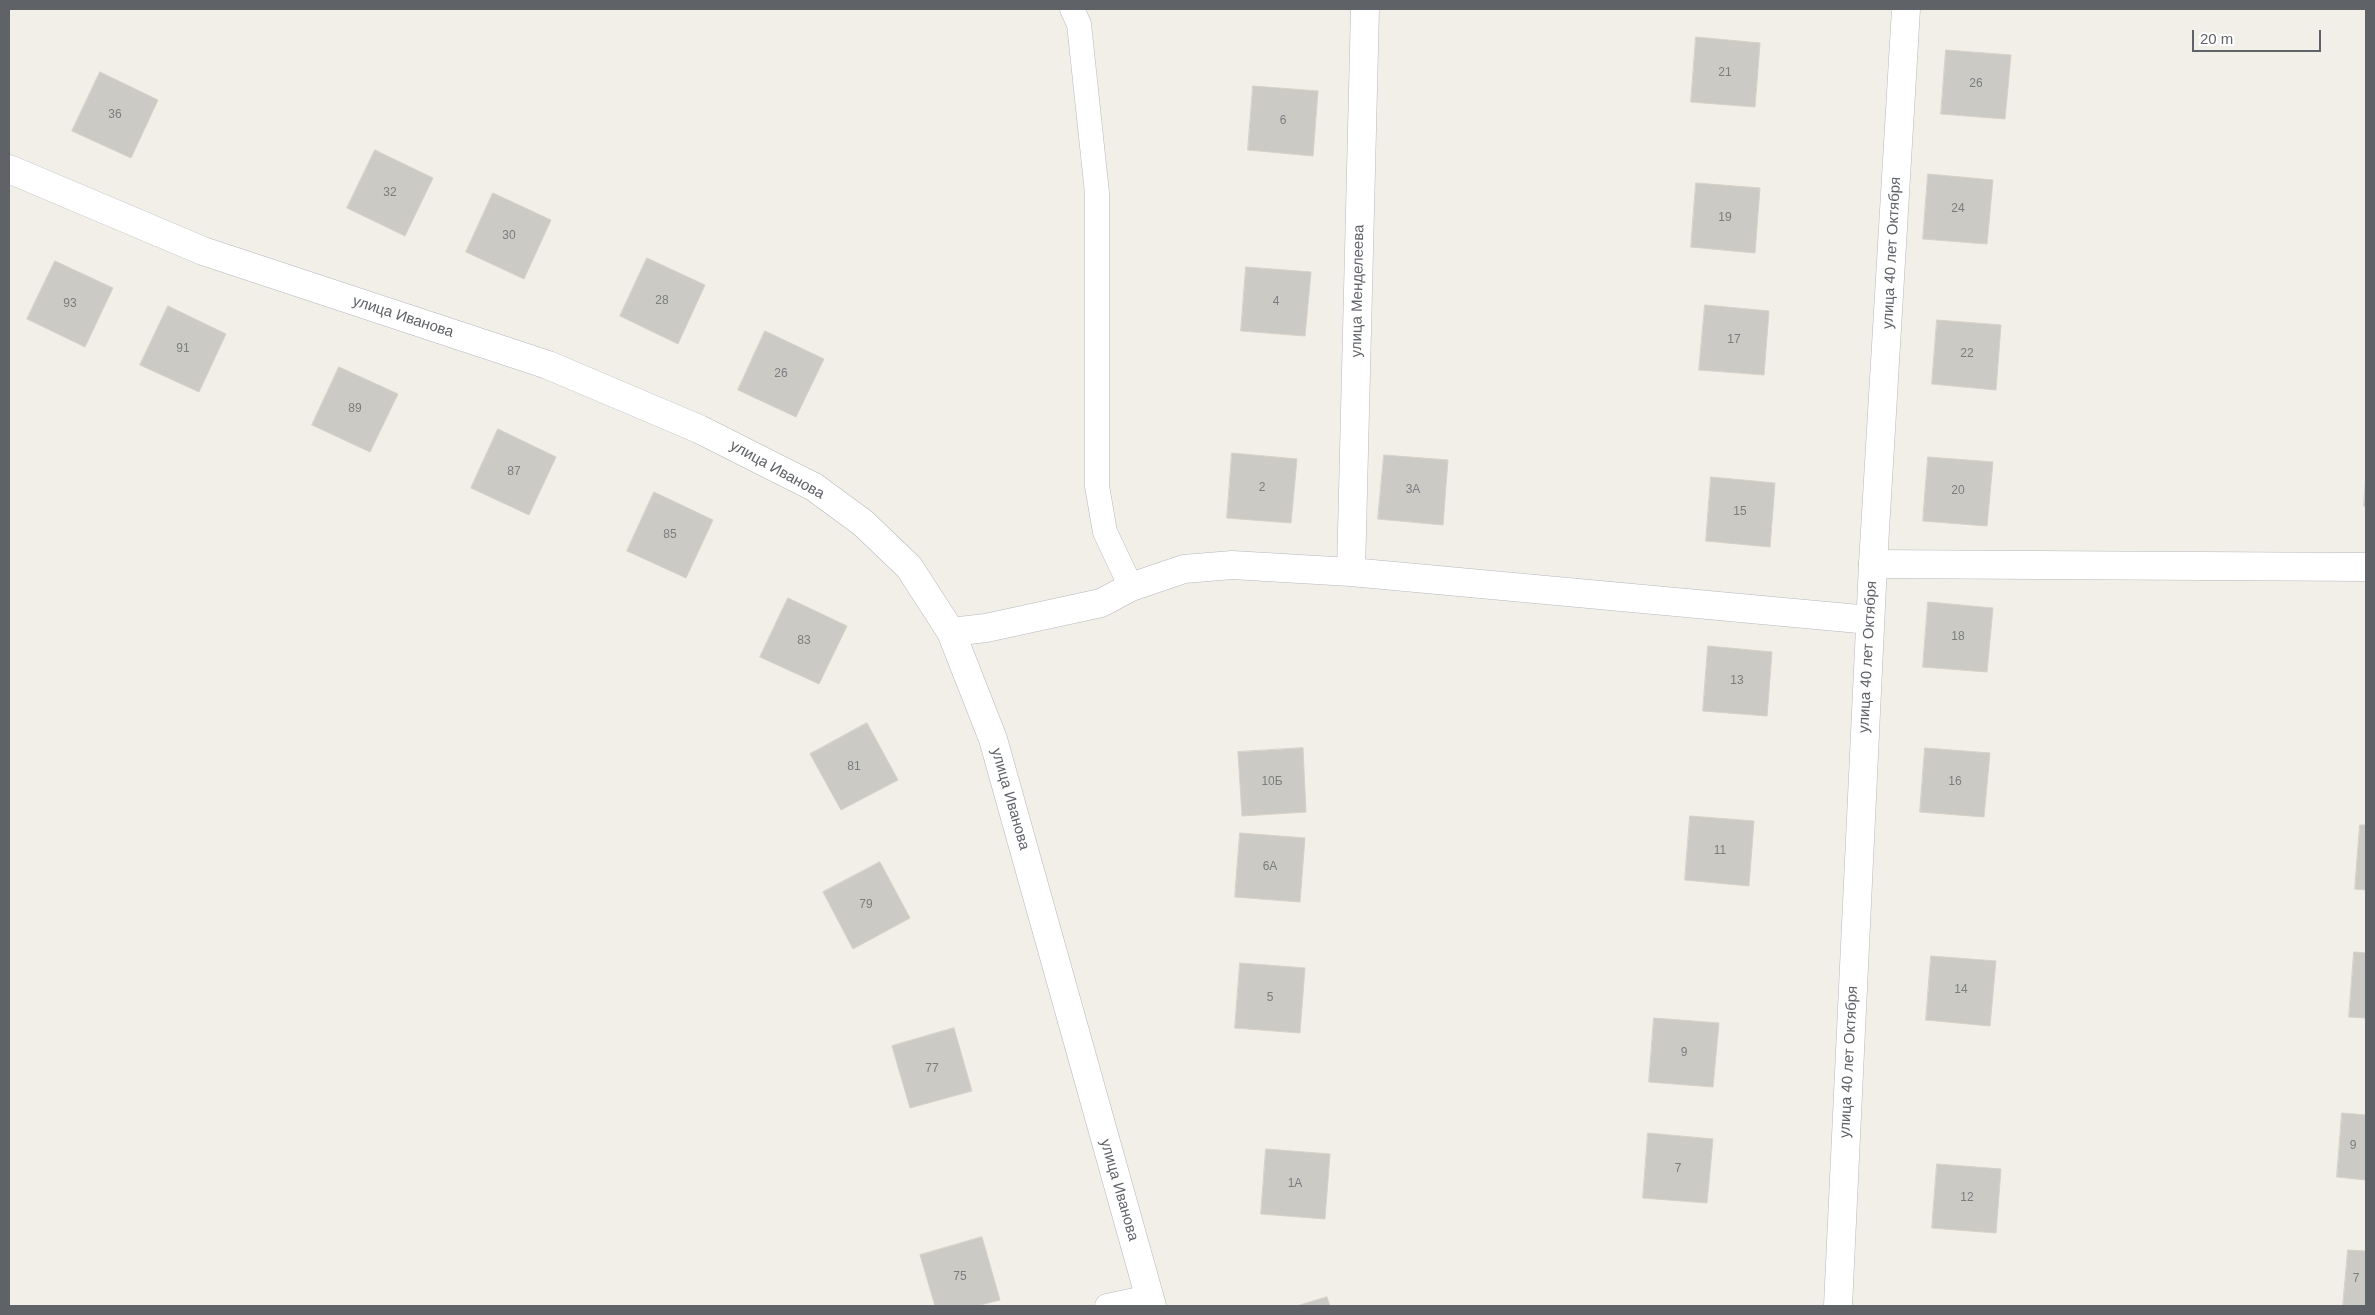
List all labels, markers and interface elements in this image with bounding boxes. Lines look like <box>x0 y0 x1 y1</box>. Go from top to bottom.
scale bar <box>2195 20 2324 52</box>
text: 20 m <box>2200 30 2233 47</box>
house number: 21 <box>1718 66 1732 80</box>
house number: 26 <box>1969 77 1983 91</box>
house number: 36 <box>108 108 122 122</box>
house number: 6 <box>1280 114 1286 128</box>
street label: улица 40 лет Октября <box>1879 177 1905 329</box>
house number: 32 <box>383 186 397 200</box>
house number: 24 <box>1951 202 1965 216</box>
house number: 19 <box>1718 211 1732 225</box>
street label: улица Менделеева <box>1348 224 1368 358</box>
house number: 30 <box>502 229 516 243</box>
street label: улица Иванова <box>350 292 456 342</box>
house number: 28 <box>655 294 669 308</box>
house number: 4 <box>1273 295 1279 309</box>
house number: 93 <box>63 297 77 311</box>
house number: 17 <box>1727 333 1741 347</box>
house number: 91 <box>176 342 190 356</box>
house number: 22 <box>1960 347 1974 361</box>
house number: 26 <box>774 367 788 381</box>
house number: 89 <box>348 402 362 416</box>
street label: улица Иванова <box>727 437 827 503</box>
house number: 87 <box>507 465 521 479</box>
house number: 2 <box>1259 481 1265 495</box>
house number: 3А <box>1406 483 1420 497</box>
house number: 20 <box>1951 484 1965 498</box>
house number: 15 <box>1733 505 1747 519</box>
house number: 85 <box>663 528 677 542</box>
street label: улица 40 лет Октября <box>1855 581 1881 733</box>
house number: 18 <box>1951 630 1965 644</box>
house number: 83 <box>797 634 811 648</box>
house number: 13 <box>1730 674 1744 688</box>
street label: улица Иванова <box>987 746 1033 852</box>
house number: 81 <box>847 760 861 774</box>
house number: 10Б <box>1261 775 1283 789</box>
house number: 16 <box>1948 775 1962 789</box>
house number: 11 <box>1714 844 1726 858</box>
house number: 6А <box>1263 860 1277 874</box>
house number: 79 <box>859 898 873 912</box>
house number: 14 <box>1954 983 1968 997</box>
street label: улица 40 лет Октября <box>1836 986 1862 1138</box>
house number: 5 <box>1267 991 1273 1005</box>
house number: 9 <box>1681 1046 1687 1060</box>
house number: 77 <box>925 1062 939 1076</box>
street label: улица Иванова <box>1096 1137 1142 1243</box>
house number: 9 <box>2350 1139 2356 1153</box>
house number: 7 <box>1675 1162 1681 1176</box>
house number: 1А <box>1288 1177 1302 1191</box>
house number: 12 <box>1960 1191 1974 1205</box>
house number: 75 <box>953 1270 967 1284</box>
house number: 7 <box>2353 1272 2359 1286</box>

